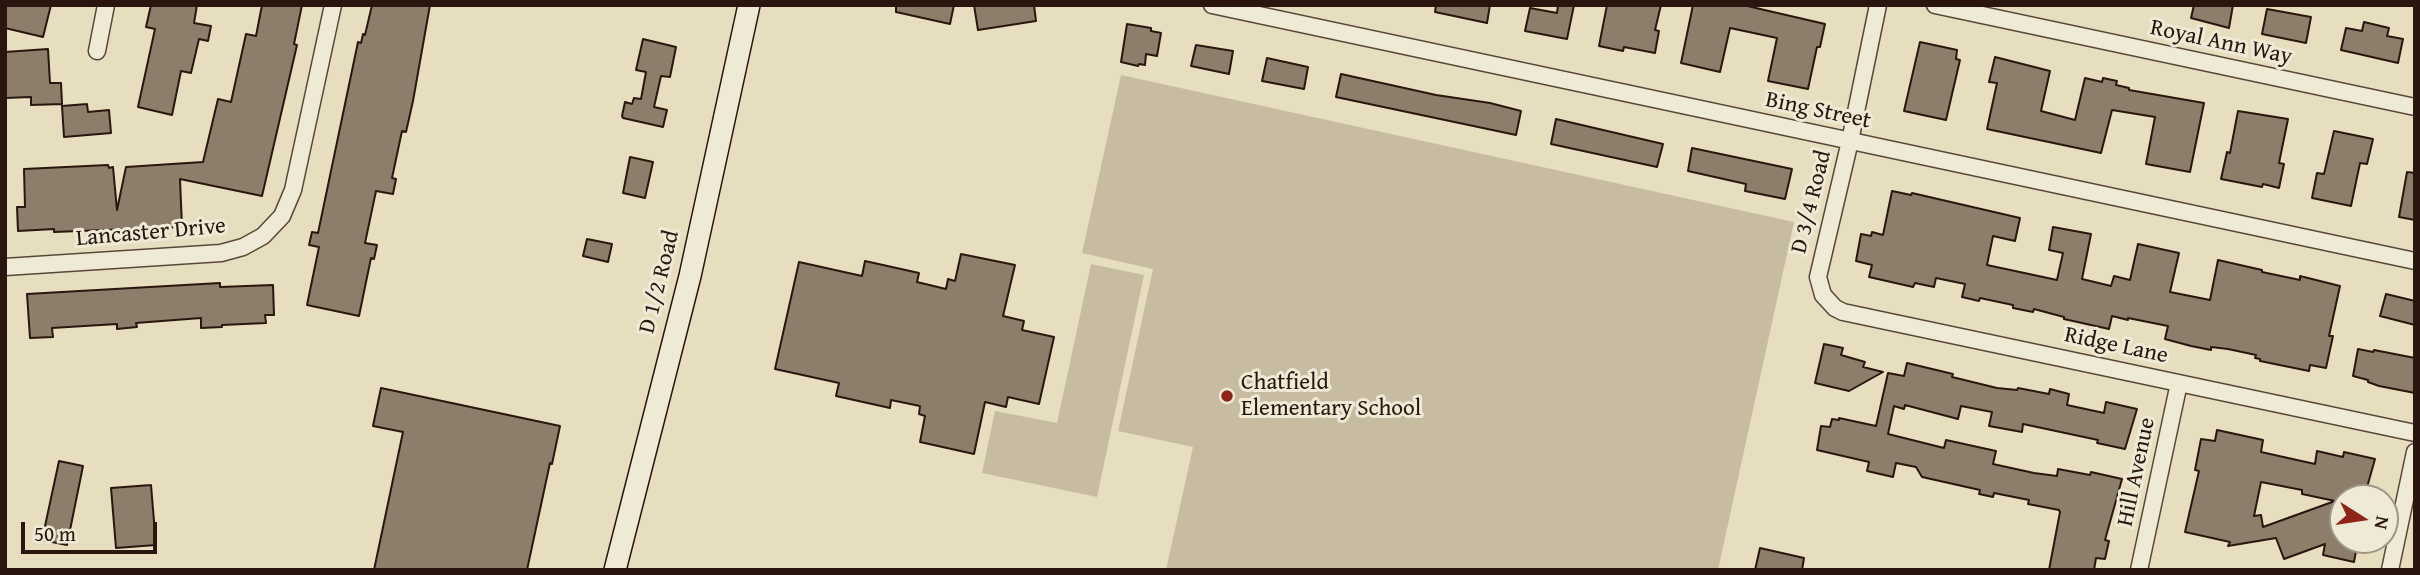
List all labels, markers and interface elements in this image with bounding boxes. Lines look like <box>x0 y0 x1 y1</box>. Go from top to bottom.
street label: Royal Ann Way <box>2148 15 2294 71</box>
street label: Bing Street <box>1763 86 1873 136</box>
street label: D 3/4 Road <box>1786 148 1838 256</box>
street label: Lancaster Drive <box>75 213 227 253</box>
street label: D 1/2 Road <box>634 228 686 336</box>
street label: Ridge Lane <box>2062 322 2170 370</box>
place label: Chatfield Elementary School <box>1241 369 1421 423</box>
marker: Chatfield Elementary School <box>1219 388 1235 404</box>
street label: Hill Avenue <box>2112 415 2162 529</box>
north arrow <box>2329 484 2399 554</box>
scale bar <box>24 508 161 552</box>
text: N <box>2368 514 2398 532</box>
text: 50 m <box>34 518 76 549</box>

